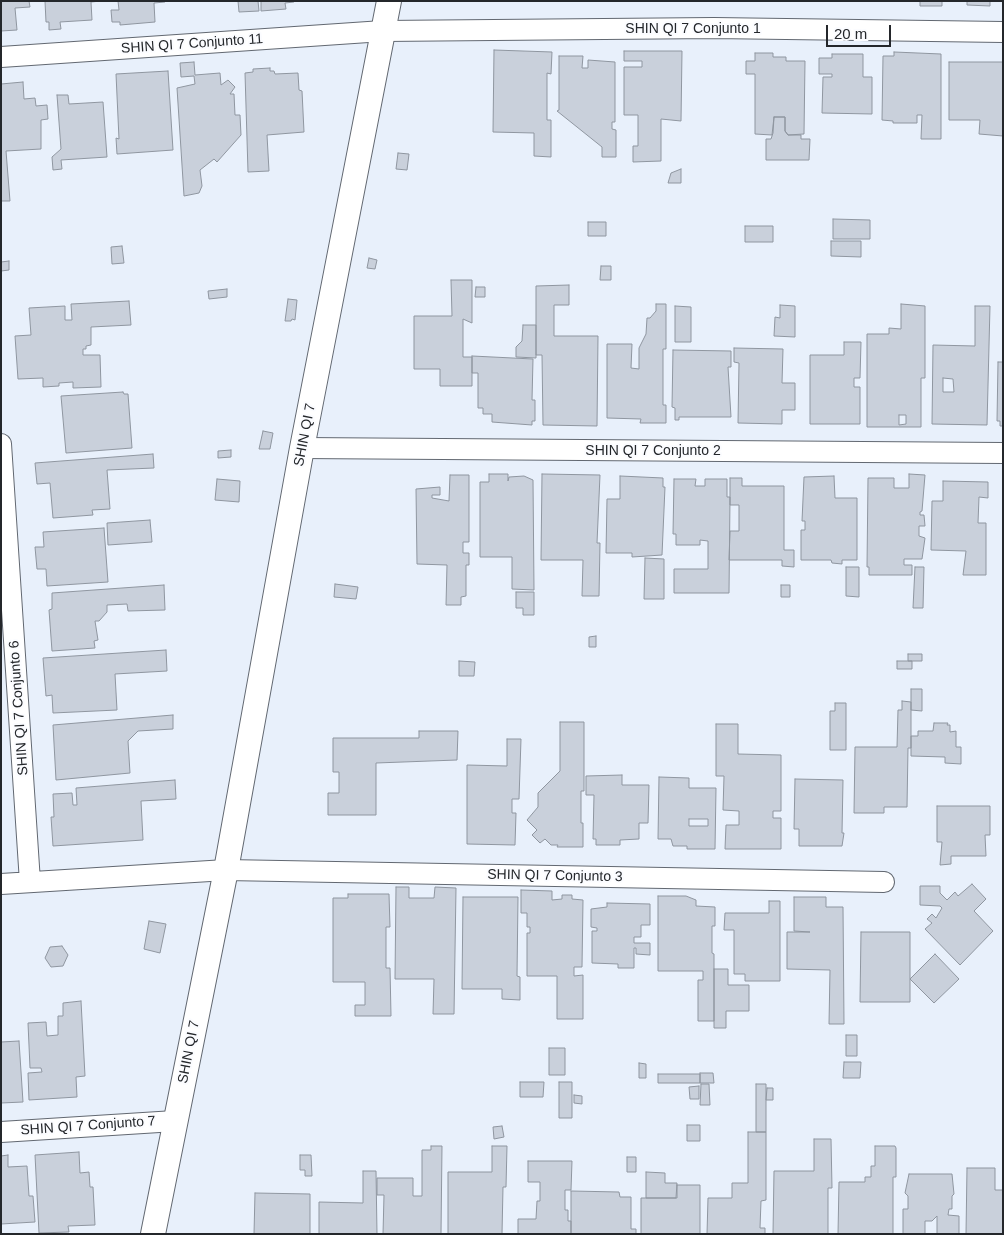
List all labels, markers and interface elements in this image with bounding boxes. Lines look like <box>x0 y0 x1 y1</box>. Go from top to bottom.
scale bar <box>829 15 894 47</box>
street label: SHIN QI 7 Conjunto 1 <box>625 21 761 37</box>
text: 20 m <box>834 25 867 42</box>
street label: SHIN QI 7 Conjunto 11 <box>121 31 263 57</box>
street label: SHIN QI 7 <box>291 402 319 468</box>
street label: SHIN QI 7 Conjunto 2 <box>585 443 721 459</box>
street label: SHIN QI 7 Conjunto 6 <box>6 640 32 776</box>
street label: SHIN QI 7 Conjunto 3 <box>487 866 623 886</box>
street label: SHIN QI 7 <box>175 1019 203 1085</box>
street label: SHIN QI 7 Conjunto 7 <box>20 1113 156 1139</box>

